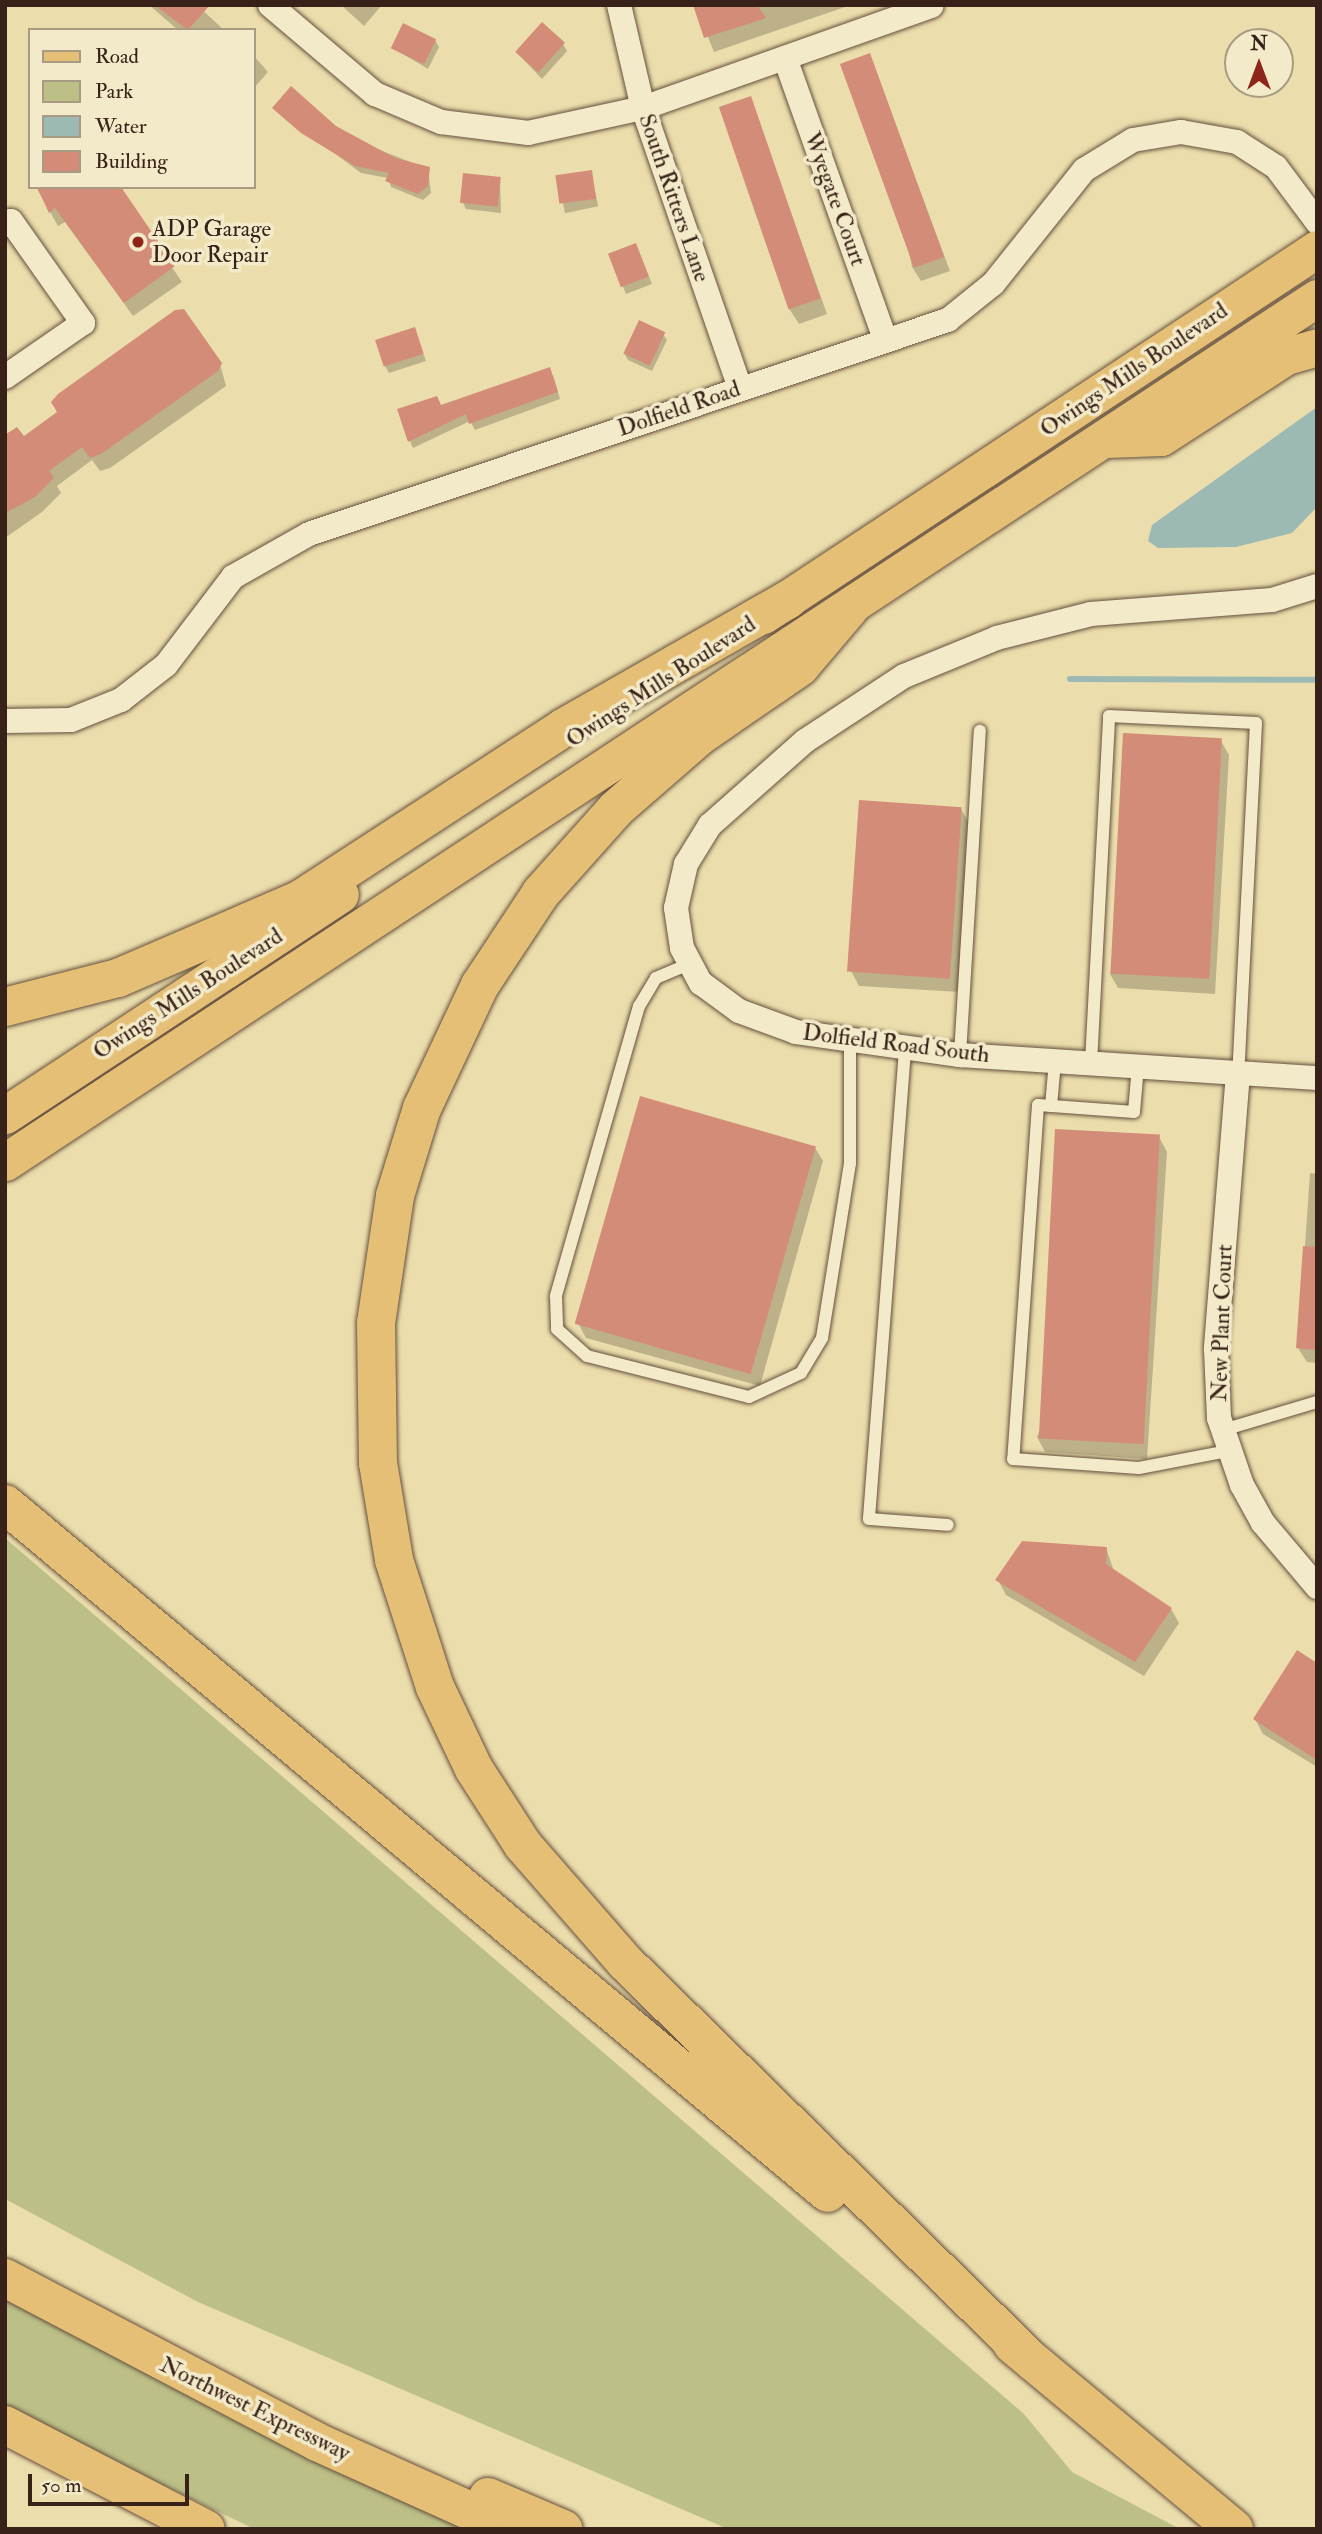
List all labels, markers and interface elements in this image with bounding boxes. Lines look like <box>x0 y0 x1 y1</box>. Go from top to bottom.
legend <box>28 28 256 189</box>
north arrow <box>1224 28 1294 98</box>
text: N <box>1250 32 1268 56</box>
text: Road <box>95 43 139 70</box>
text: Park <box>95 78 133 105</box>
street label: South Ritters Lane <box>632 110 716 286</box>
text: Water <box>95 113 147 140</box>
street label: Wyegate Court <box>798 128 872 270</box>
text: Building <box>95 148 168 175</box>
place label: ADP Garage Door Repair <box>152 215 271 269</box>
marker: ADP Garage Door Repair <box>130 234 146 250</box>
street label: Owings Mills Boulevard <box>1035 297 1233 443</box>
street label: Dolfield Road <box>614 375 744 443</box>
street label: Owings Mills Boulevard <box>561 610 761 754</box>
street label: Owings Mills Boulevard <box>88 922 288 1066</box>
street label: Dolfield Road South <box>801 1019 991 1069</box>
street label: New Plant Court <box>1205 1244 1239 1402</box>
street label: Northwest Expressway <box>155 2351 355 2467</box>
scale bar <box>32 2460 192 2504</box>
text: 50 m <box>41 2472 82 2499</box>

